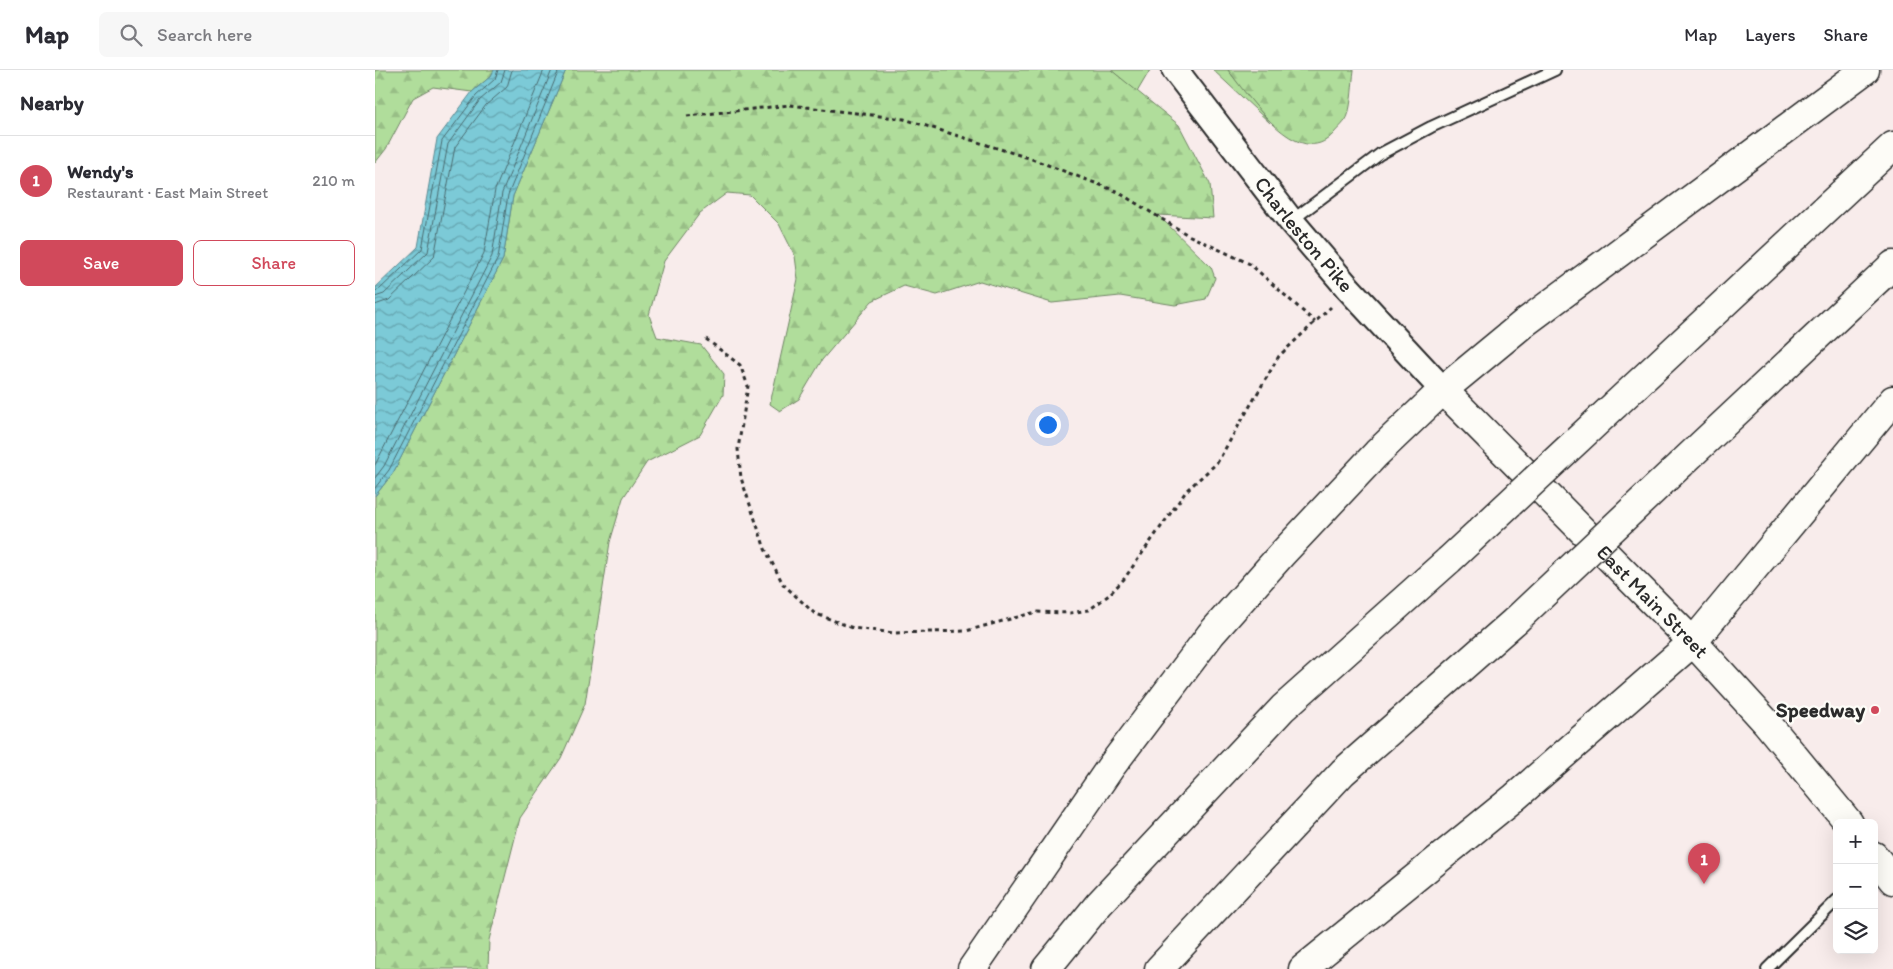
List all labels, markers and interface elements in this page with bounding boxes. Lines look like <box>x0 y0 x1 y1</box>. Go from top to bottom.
search box <box>99 12 449 57</box>
text: Map <box>25 20 69 49</box>
icon: search <box>117 21 145 49</box>
text: Search here <box>157 23 252 46</box>
text: Map <box>1684 24 1717 46</box>
text: Layers <box>1745 24 1795 46</box>
text: Share <box>1823 24 1868 46</box>
text: Nearby <box>20 90 84 115</box>
text: Wendy's <box>67 160 134 183</box>
text: 1 <box>32 171 40 190</box>
text: 210 m <box>312 171 355 190</box>
street label: Charleston Pike <box>1249 171 1359 297</box>
text: Restaurant · East Main Street <box>67 183 268 202</box>
button: Save <box>20 240 183 286</box>
button: Share <box>193 240 355 286</box>
your location <box>1035 412 1061 438</box>
street label: East Main Street <box>1592 540 1714 663</box>
place label: Speedway <box>1776 697 1865 723</box>
marker: Speedway <box>1869 704 1881 716</box>
map controls <box>1833 819 1878 954</box>
button: + <box>1833 819 1878 864</box>
pin: 1 <box>1688 843 1720 884</box>
button: − <box>1833 864 1878 909</box>
button: layers <box>1833 909 1878 954</box>

